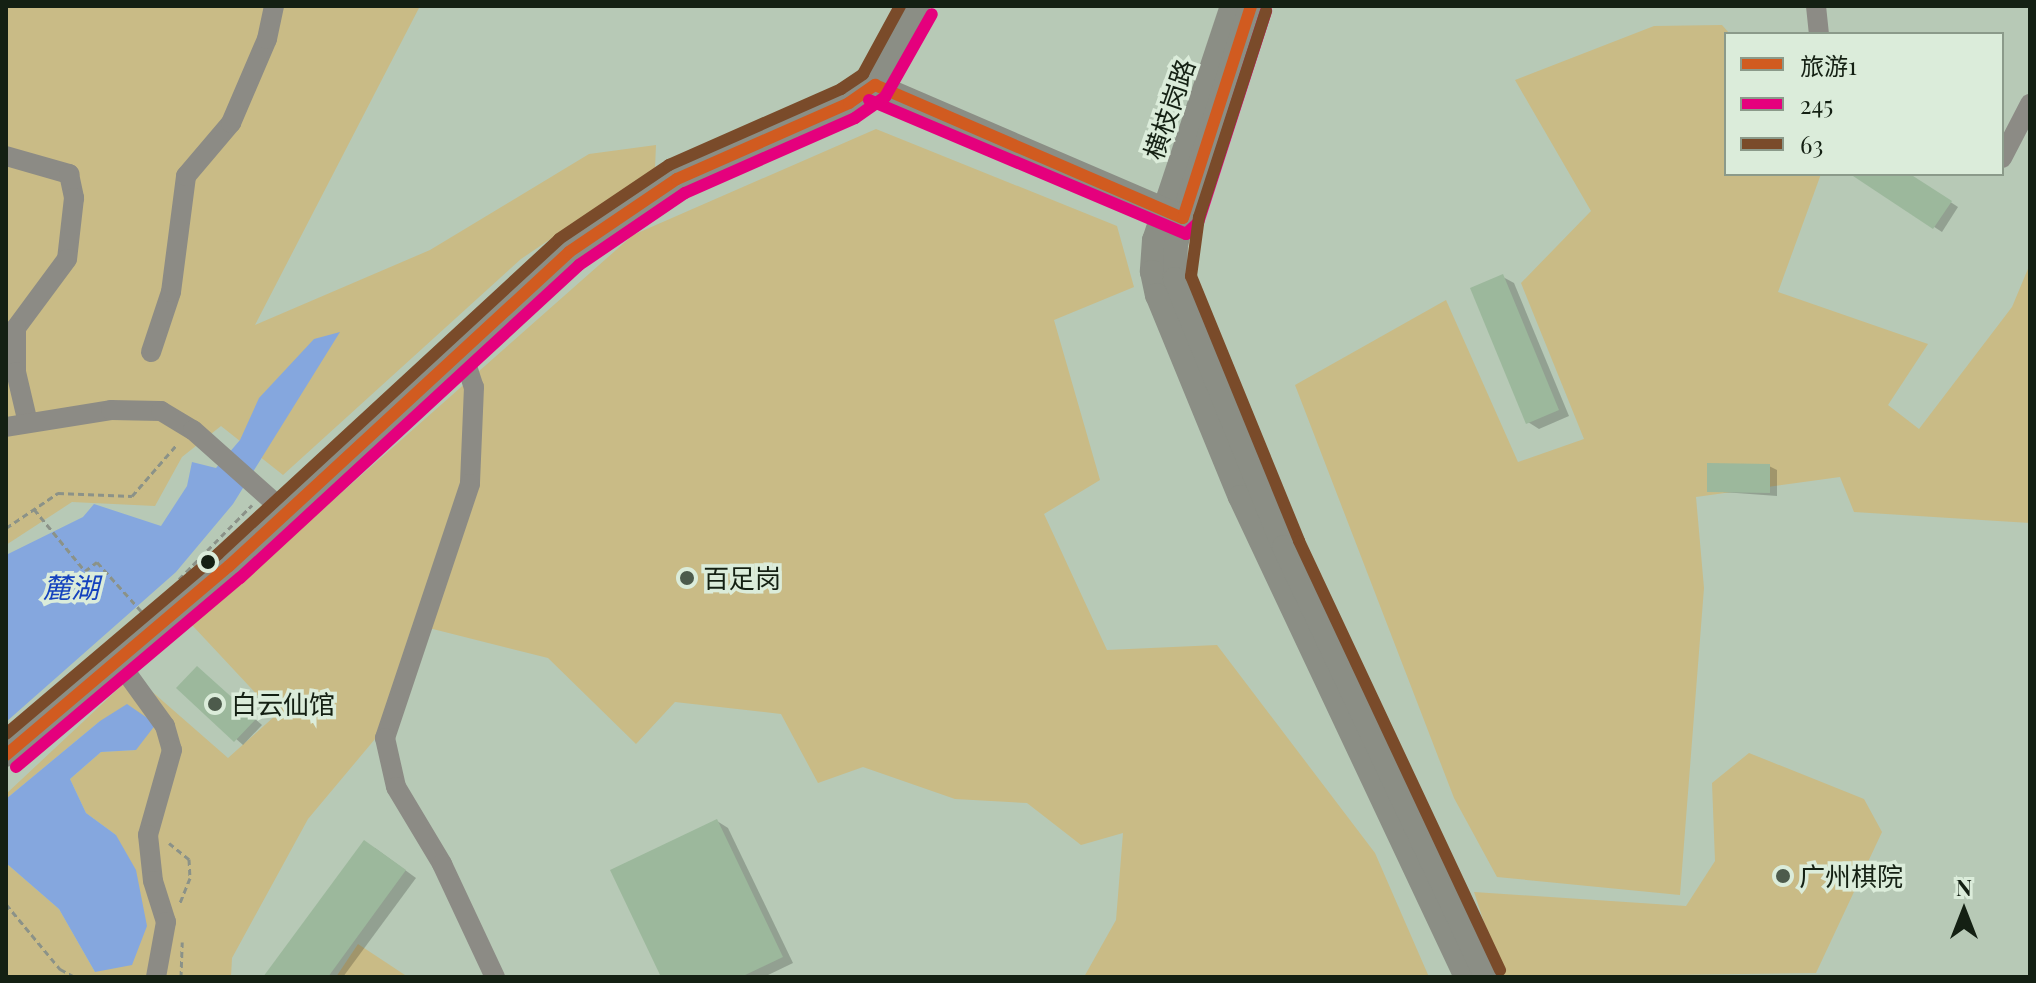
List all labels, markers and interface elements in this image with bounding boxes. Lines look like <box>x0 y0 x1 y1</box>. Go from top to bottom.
legend <box>1724 32 2004 176</box>
text: 旅游1 <box>1800 49 1857 81</box>
street label: 横枝岗路 <box>1137 55 1201 163</box>
text: 245 <box>1800 88 1833 120</box>
text: 63 <box>1800 128 1823 160</box>
unlabelled marker <box>200 554 216 570</box>
place label: 百足岗 <box>703 562 781 594</box>
marker: 百足岗 <box>678 569 696 587</box>
water label: 麓湖 <box>43 570 99 604</box>
place label: 白云仙馆 <box>231 688 335 720</box>
marker: 白云仙馆 <box>206 695 224 713</box>
place label: 广州棋院 <box>1799 860 1903 892</box>
marker: 广州棋院 <box>1774 867 1792 885</box>
north arrow <box>1924 871 2004 951</box>
text: N <box>1956 872 1972 902</box>

